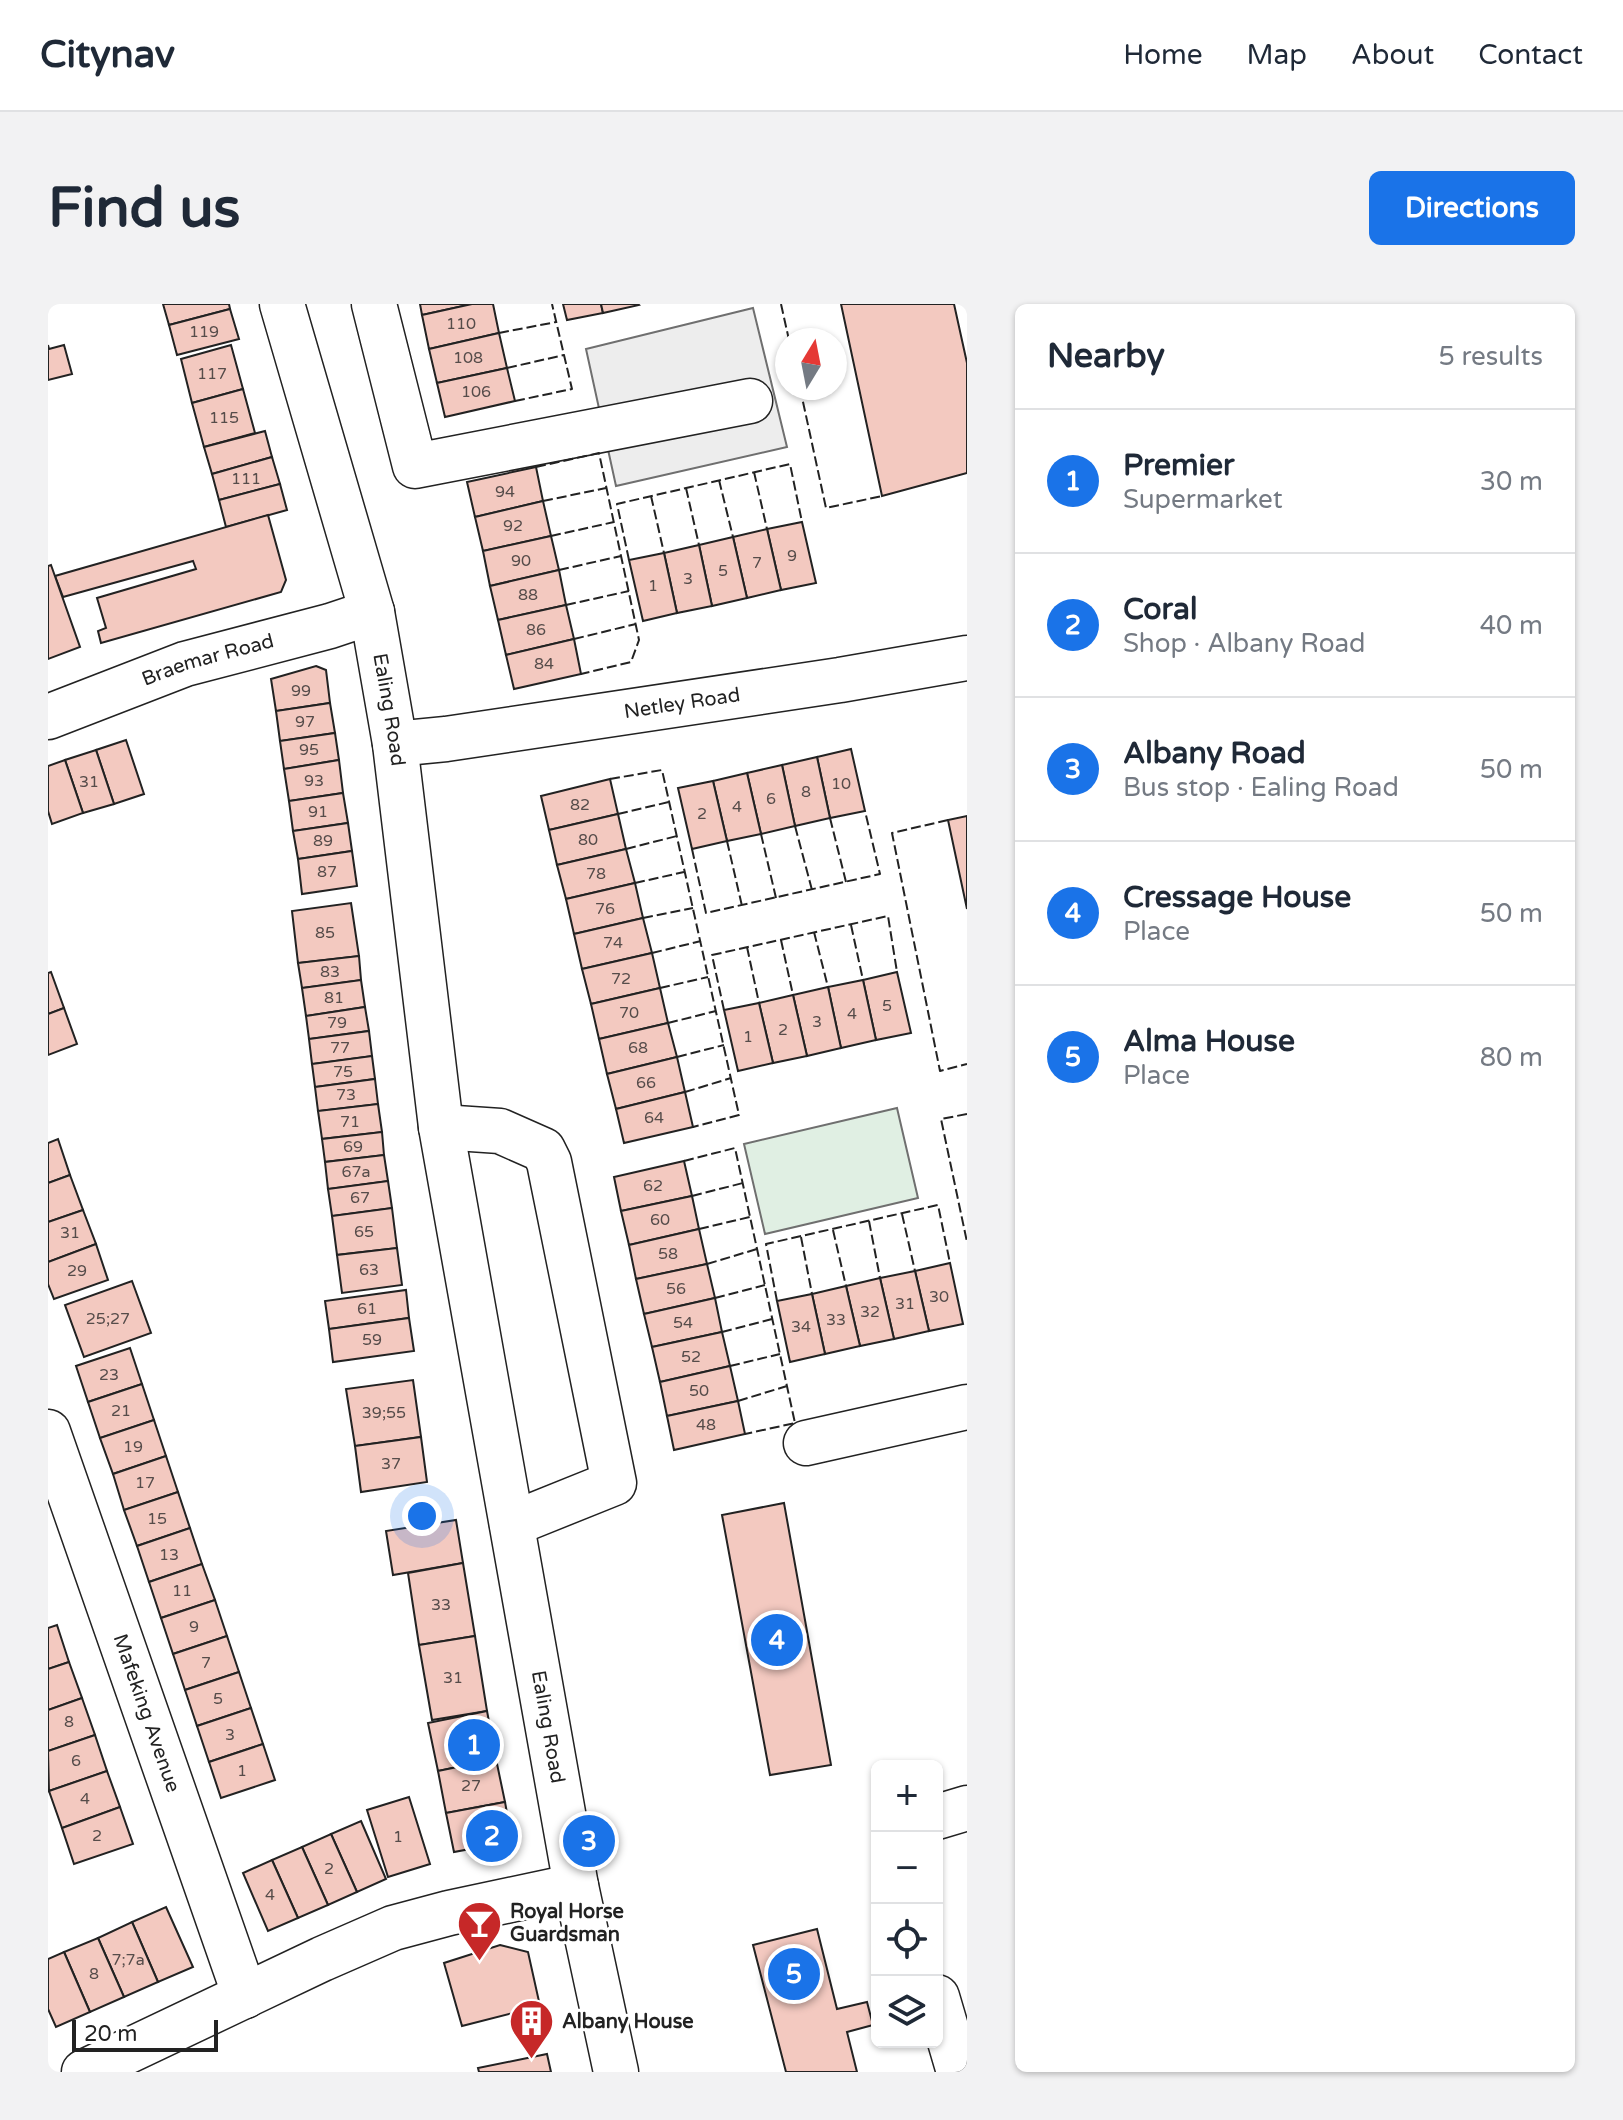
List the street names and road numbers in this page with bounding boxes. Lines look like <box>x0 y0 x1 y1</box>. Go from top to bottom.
street label: Braemar Road <box>138 629 277 692</box>
street label: Ealing Road <box>367 651 410 767</box>
street label: Netley Road <box>622 683 742 724</box>
street label: Mafeking Avenue <box>108 1631 185 1796</box>
street label: Ealing Road <box>526 1669 570 1785</box>

